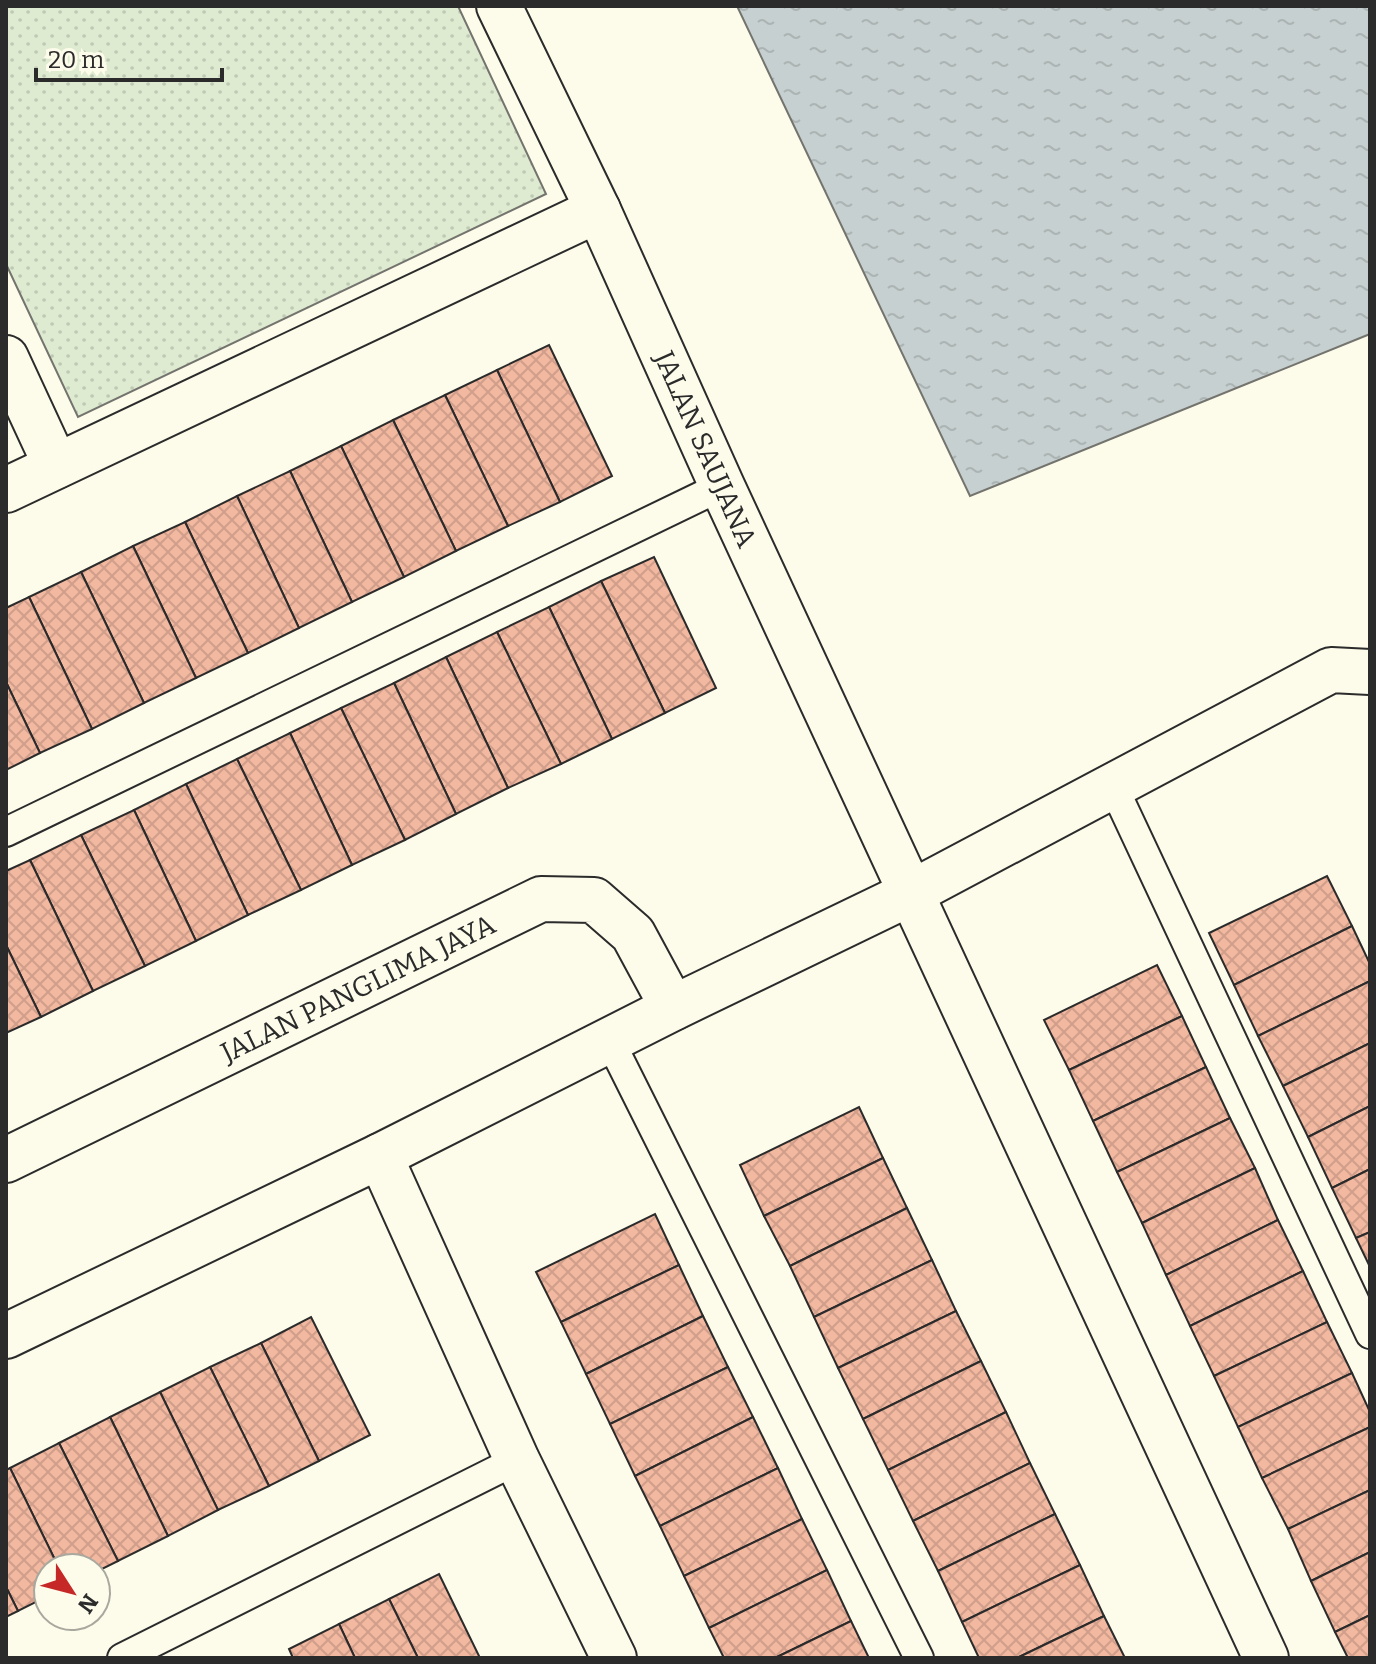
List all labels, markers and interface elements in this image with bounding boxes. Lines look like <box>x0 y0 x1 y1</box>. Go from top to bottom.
scale bar <box>36 32 222 82</box>
text: 20 m <box>48 46 104 74</box>
street label: JALAN SAUJANA <box>647 345 764 553</box>
street label: JALAN PANGLIMA JAYA <box>215 908 501 1070</box>
north arrow <box>32 1552 112 1632</box>
text: N <box>72 1589 104 1618</box>

